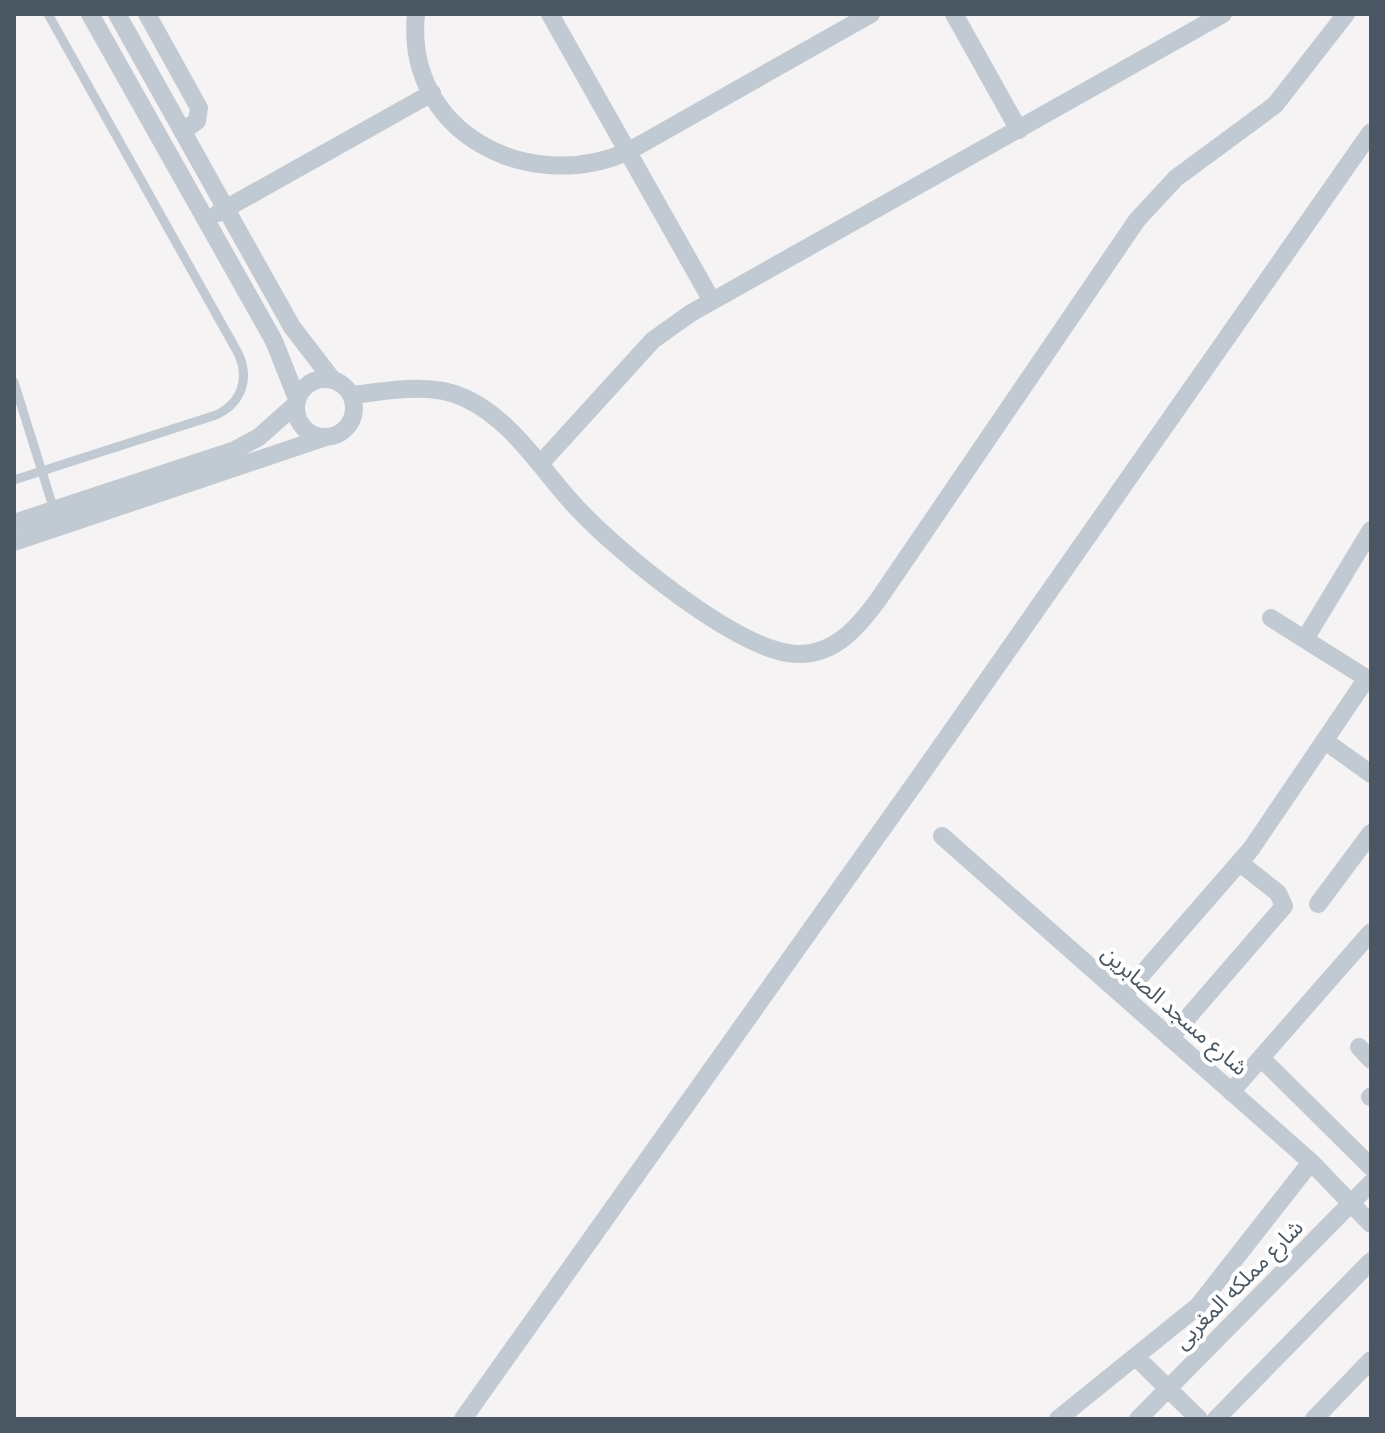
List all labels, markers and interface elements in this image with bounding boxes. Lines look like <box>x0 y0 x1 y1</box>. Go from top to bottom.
street label: شارع مسجد الصابرين <box>1094 940 1253 1083</box>
street label: شارع مملكه المغربى <box>1168 1214 1311 1357</box>

